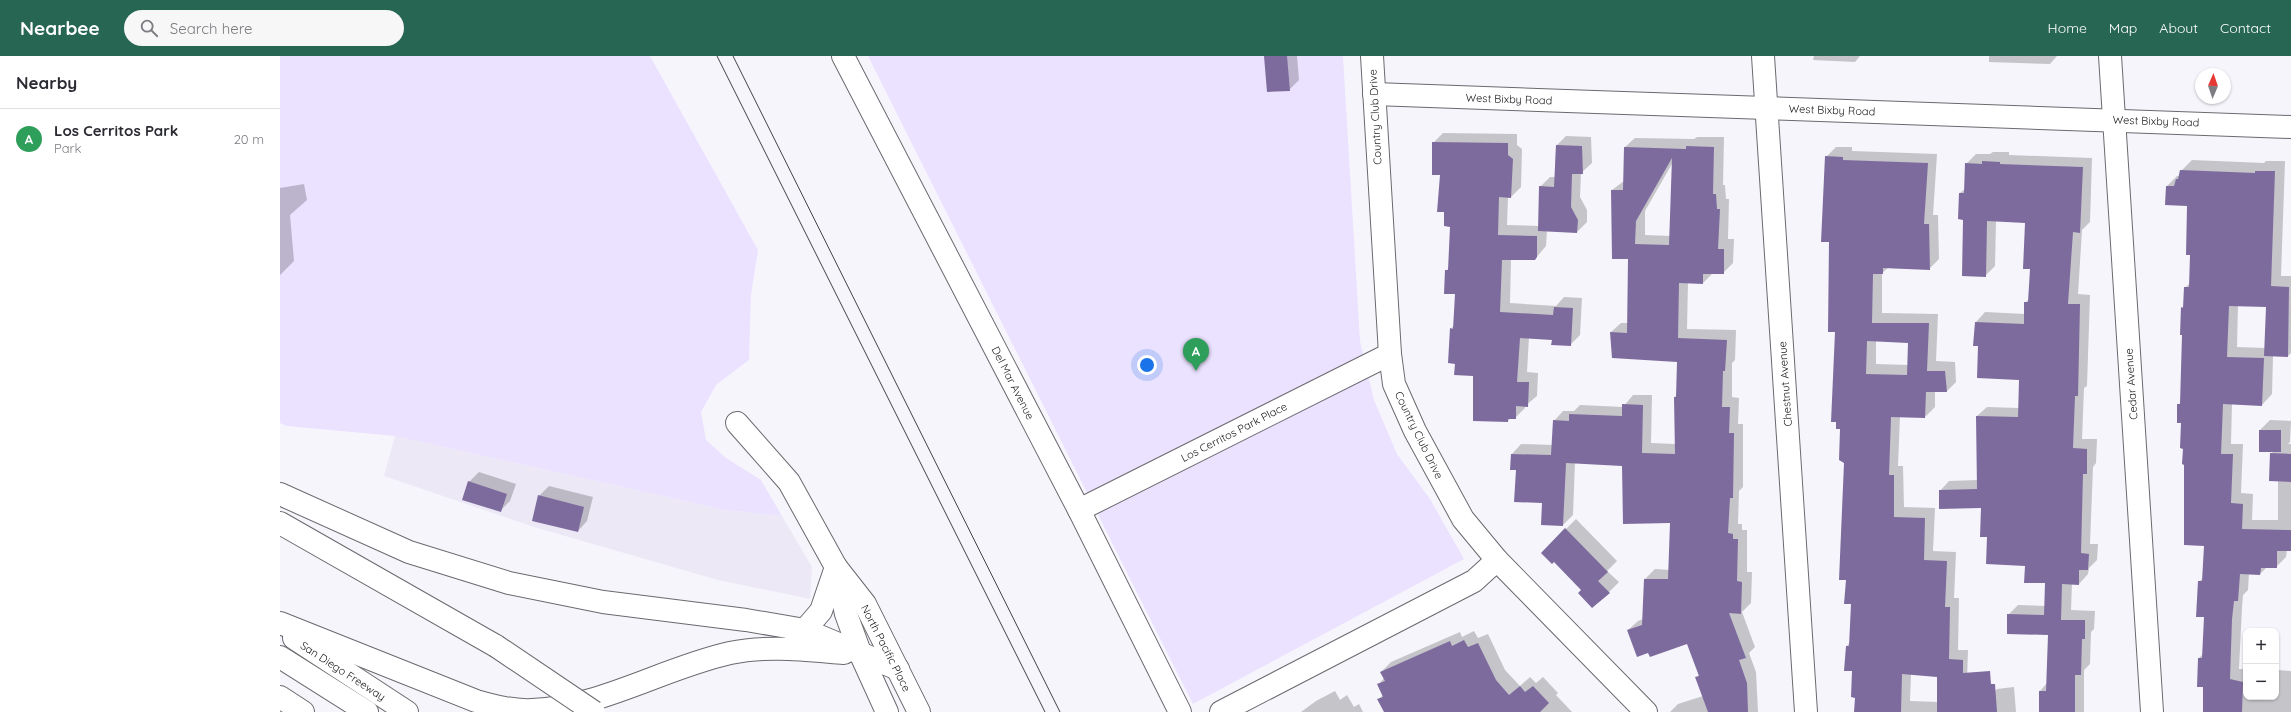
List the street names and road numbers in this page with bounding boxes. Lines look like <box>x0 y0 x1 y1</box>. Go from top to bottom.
street label: Country Club Drive <box>1366 69 1384 165</box>
street label: West Bixby Road <box>1465 90 1553 108</box>
street label: West Bixby Road <box>1788 101 1876 119</box>
street label: West Bixby Road <box>2112 112 2200 130</box>
street label: Chestnut Avenue <box>1775 341 1795 427</box>
street label: Del Mar Avenue <box>989 344 1037 422</box>
street label: Cedar Avenue <box>2122 348 2140 420</box>
street label: Country Club Drive <box>1392 389 1446 481</box>
street label: Los Cerritos Park Place <box>1179 399 1289 465</box>
street label: North Pacific Place <box>858 602 914 694</box>
street label: San Diego Freeway <box>298 638 388 704</box>

